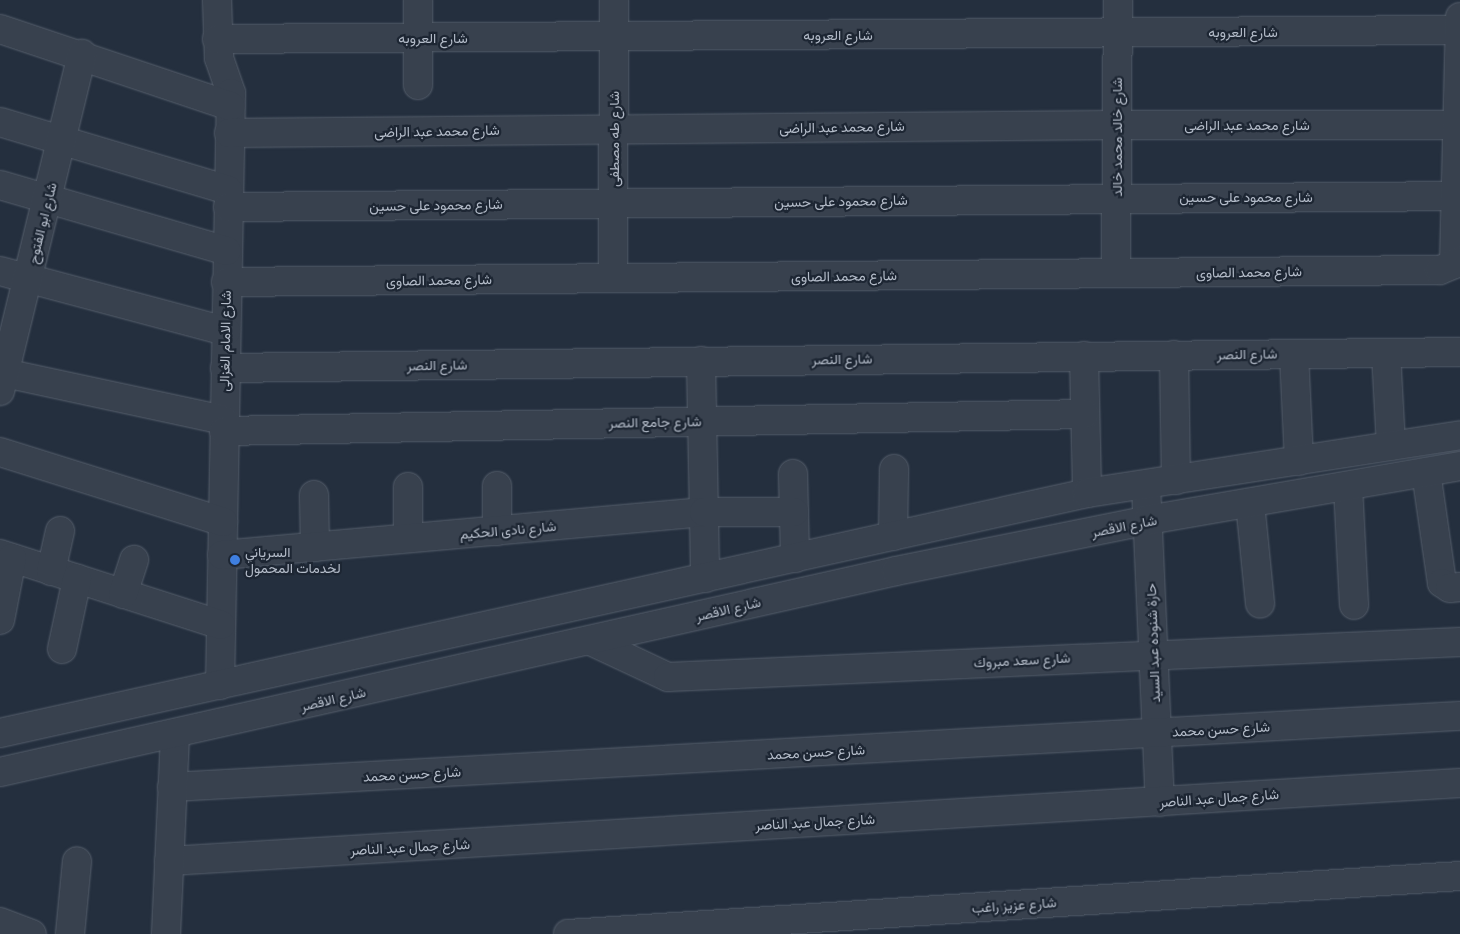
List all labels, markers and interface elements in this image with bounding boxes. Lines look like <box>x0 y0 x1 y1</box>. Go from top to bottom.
street label: شارع العروبه <box>1208 24 1278 40</box>
street label: شارع العروبه <box>803 27 873 43</box>
street label: شارع العروبه <box>398 30 468 46</box>
street label: شارع خالد محمد خالد <box>1109 77 1125 197</box>
street label: شارع طه مصطفى <box>606 91 622 187</box>
street label: شارع محمد عبد الراضى <box>1184 117 1310 133</box>
street label: شارع محمد عبد الراضى <box>779 118 905 136</box>
street label: شارع محمد عبد الراضى <box>374 122 500 140</box>
street label: شارع ابو الفتوح <box>24 181 60 265</box>
street label: شارع محمود على حسين <box>1179 189 1313 205</box>
street label: شارع محمود على حسين <box>774 191 908 211</box>
street label: شارع محمود على حسين <box>369 195 503 215</box>
street label: شارع محمد الصاوى <box>1196 263 1302 281</box>
street label: شارع محمد الصاوى <box>791 267 897 285</box>
street label: شارع محمد الصاوى <box>386 271 492 289</box>
street label: شارع الامام الغزالى <box>216 290 234 392</box>
street label: شارع النصر <box>1216 345 1278 363</box>
street label: شارع النصر <box>811 350 873 368</box>
street label: شارع النصر <box>406 356 468 374</box>
street label: شارع جامع النصر <box>608 413 702 431</box>
street label: شارع الاقصر <box>1090 511 1158 541</box>
street label: شارع نادى الحكيم <box>459 517 557 543</box>
place label: السرياني لخدمات المحمول <box>245 544 341 576</box>
marker: السرياني لخدمات المحمول <box>229 554 241 566</box>
street label: حارة شنوده عبد السيد <box>1143 583 1163 703</box>
street label: شارع الاقصر <box>694 593 762 625</box>
street label: شارع سعد مبروك <box>973 649 1071 671</box>
street label: شارع الاقصر <box>299 683 367 715</box>
street label: شارع حسن محمد <box>1171 718 1271 740</box>
street label: شارع حسن محمد <box>766 741 866 763</box>
street label: شارع حسن محمد <box>362 763 462 785</box>
street label: شارع جمال عبد الناصر <box>1158 785 1280 811</box>
street label: شارع جمال عبد الناصر <box>755 810 875 834</box>
street label: شارع جمال عبد الناصر <box>350 835 470 859</box>
street label: شارع عزيز راغب <box>971 894 1057 916</box>

